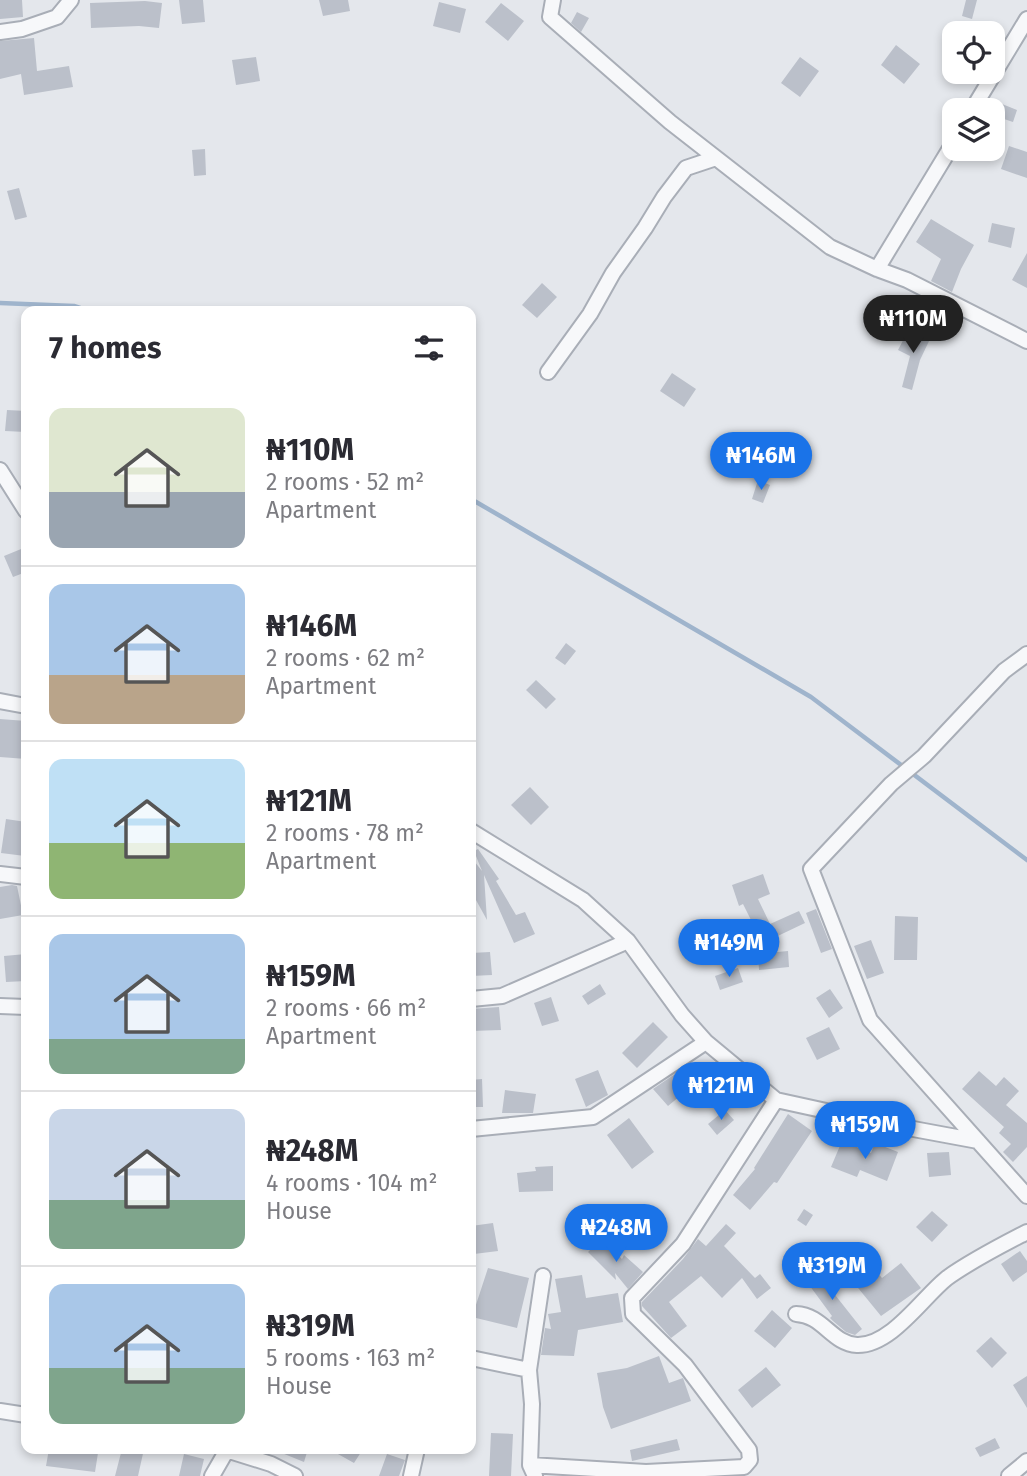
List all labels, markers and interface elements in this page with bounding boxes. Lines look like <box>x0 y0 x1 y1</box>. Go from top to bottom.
map controls <box>942 21 1005 161</box>
button: locate <box>942 21 1005 84</box>
button: layers <box>942 98 1005 161</box>
pin: ₦110M <box>864 296 962 355</box>
text: ₦110M <box>879 304 947 332</box>
icon: filters <box>410 329 448 367</box>
text: 7 homes <box>49 330 161 366</box>
text: ₦110M <box>266 432 354 468</box>
pin: ₦146M <box>712 433 810 492</box>
icon: home <box>105 436 189 520</box>
text: ₦146M <box>726 441 796 469</box>
text: 2 rooms · 52 m² <box>266 468 424 496</box>
text: Apartment <box>266 496 376 524</box>
text: ₦146M <box>266 608 357 644</box>
icon: home <box>105 612 189 696</box>
text: 2 rooms · 62 m² <box>266 644 425 672</box>
text: Apartment <box>266 672 376 700</box>
text: ₦121M <box>266 783 352 819</box>
icon: home <box>105 787 189 871</box>
text: 2 rooms · 78 m² <box>266 819 424 847</box>
text: Apartment <box>266 847 376 875</box>
pin: ₦149M <box>680 920 778 979</box>
text: ₦149M <box>694 928 764 956</box>
text: ₦159M <box>266 958 356 994</box>
icon: home <box>105 962 189 1046</box>
text: 2 rooms · 66 m² <box>266 994 426 1022</box>
text: Apartment <box>266 1022 376 1050</box>
pin: ₦121M <box>672 1062 770 1122</box>
text: ₦121M <box>688 1071 754 1099</box>
pin: ₦159M <box>816 1102 914 1161</box>
text: ₦159M <box>831 1110 899 1138</box>
text: ₦248M <box>266 1133 358 1169</box>
icon: home <box>105 1137 189 1221</box>
text: 4 rooms · 104 m² <box>266 1169 437 1197</box>
text: House <box>266 1197 332 1225</box>
pin: ₦248M <box>567 1204 665 1264</box>
text: ₦248M <box>581 1213 651 1241</box>
pin: ₦319M <box>783 1242 881 1302</box>
text: ₦319M <box>798 1251 866 1279</box>
text: ₦319M <box>266 1308 355 1344</box>
icon: home <box>105 1312 189 1396</box>
text: 5 rooms · 163 m² <box>266 1344 435 1372</box>
text: House <box>266 1372 332 1400</box>

